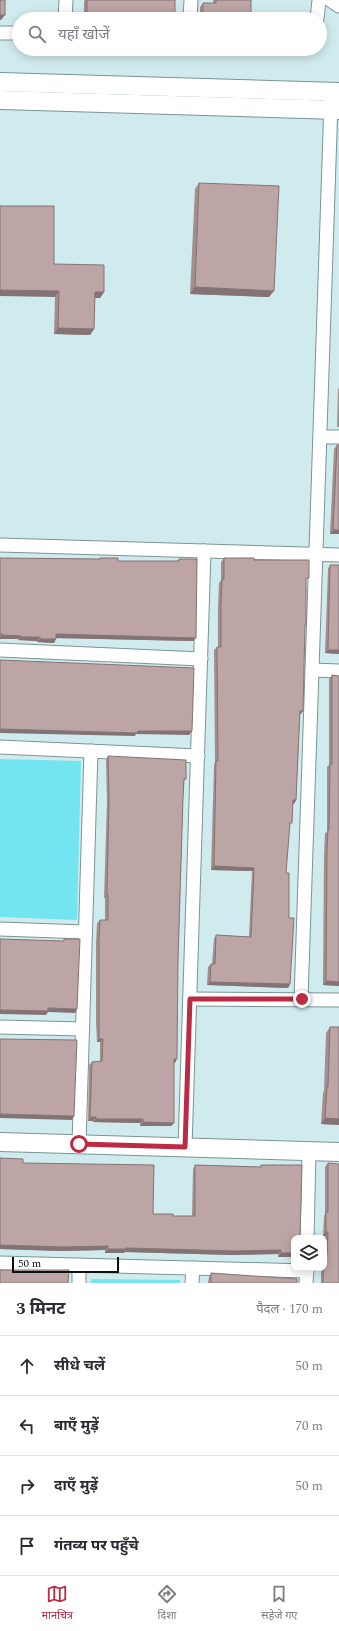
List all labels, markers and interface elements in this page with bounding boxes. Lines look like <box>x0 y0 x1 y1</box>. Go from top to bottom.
search box <box>12 12 327 56</box>
icon: search <box>26 23 48 45</box>
text: यहाँ खोजें <box>58 23 110 46</box>
route end <box>293 990 311 1008</box>
route start <box>70 1135 88 1153</box>
map controls <box>291 1235 327 1271</box>
button: layers <box>291 1235 327 1271</box>
scale bar <box>12 1255 119 1274</box>
text: 50 m <box>18 1255 41 1272</box>
text: 3 मिनट <box>16 1296 65 1322</box>
text: पैदल · 170 m <box>256 1299 323 1319</box>
text: सीधे चलें <box>54 1354 105 1377</box>
icon: ahead <box>16 1355 38 1377</box>
text: 50 m <box>296 1356 323 1376</box>
text: बाएँ मुड़ें <box>54 1414 99 1437</box>
icon: left <box>16 1415 38 1437</box>
text: 70 m <box>296 1416 323 1436</box>
text: दाएँ मुड़ें <box>54 1474 98 1497</box>
icon: right <box>16 1475 38 1497</box>
text: 50 m <box>296 1476 323 1496</box>
text: गंतव्य पर पहुँचे <box>54 1534 139 1557</box>
icon: arrive <box>16 1535 38 1557</box>
tab: मानचित्र <box>42 1583 73 1624</box>
tab: दिशा <box>156 1583 178 1624</box>
tab: सहेजे गए <box>261 1583 297 1624</box>

